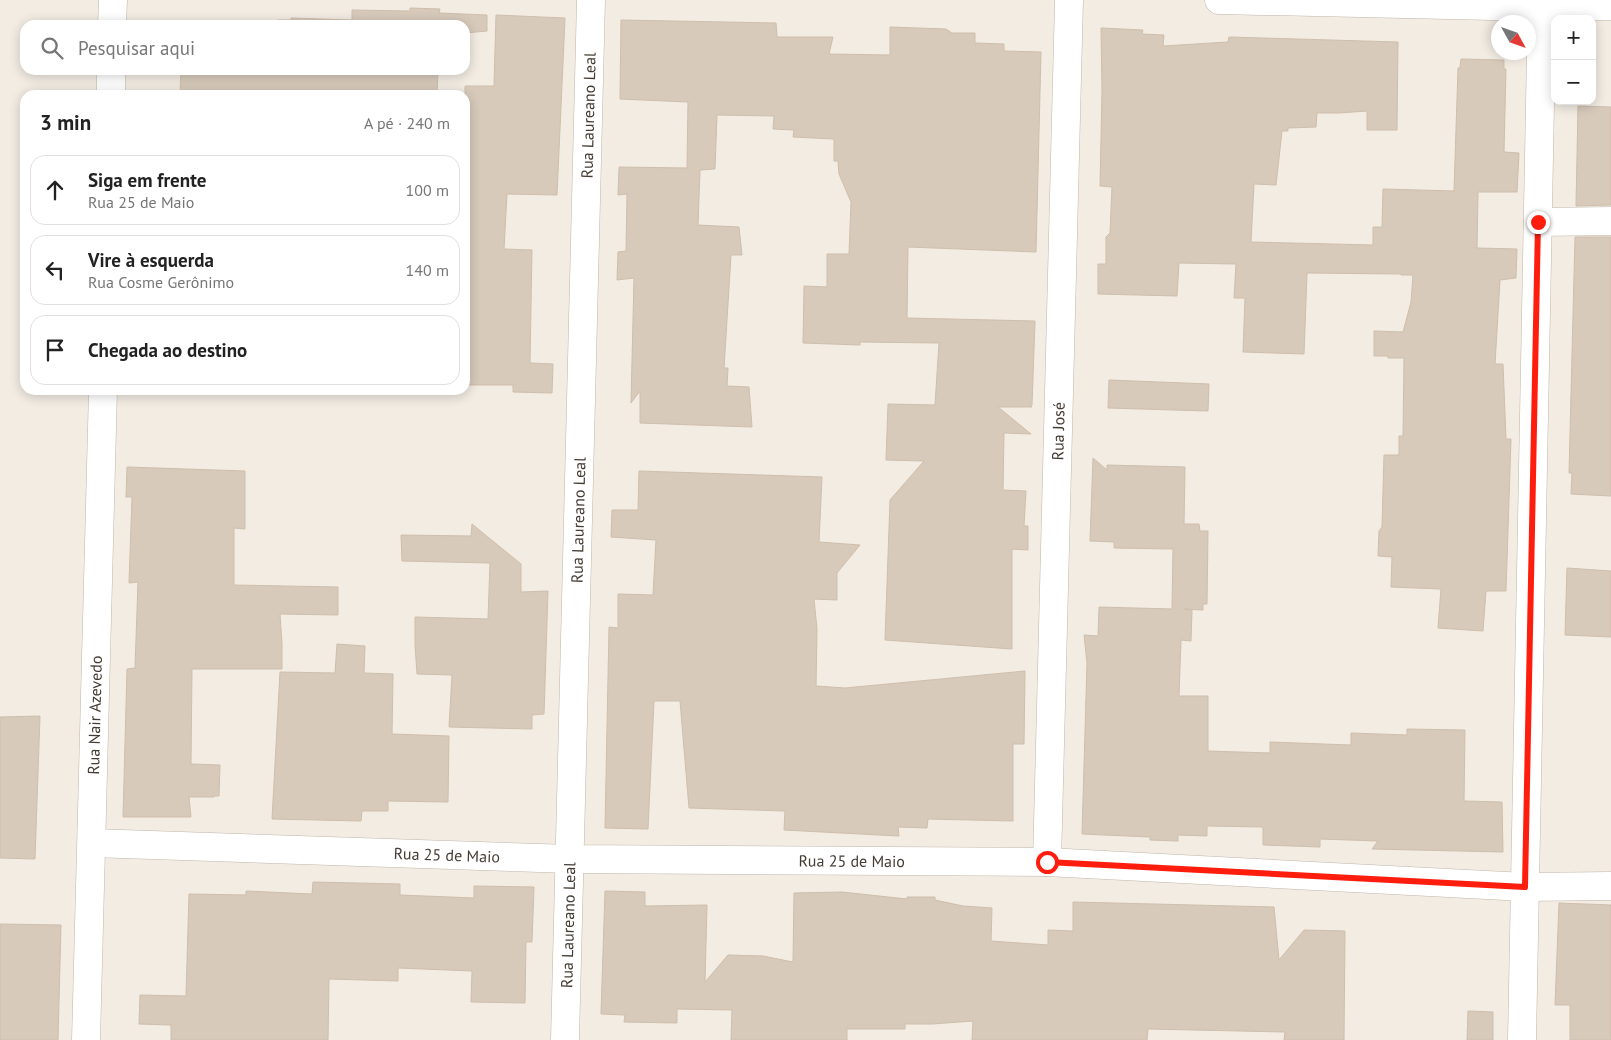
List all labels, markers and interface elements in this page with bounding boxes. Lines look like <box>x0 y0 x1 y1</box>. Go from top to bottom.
north arrow <box>1491 15 1536 60</box>
map controls <box>1551 15 1596 105</box>
button: + <box>1551 15 1596 60</box>
search box <box>20 20 470 75</box>
icon: search <box>38 34 66 62</box>
text: Pesquisar aqui <box>78 36 195 60</box>
street label: Rua Laureano Leal <box>577 52 600 179</box>
button: − <box>1551 60 1596 105</box>
text: 3 min <box>40 109 91 136</box>
text: A pé · 240 m <box>364 113 450 133</box>
text: Siga em frente <box>88 168 206 192</box>
icon: ahead <box>41 176 69 204</box>
text: 100 m <box>406 180 449 200</box>
text: Rua 25 de Maio <box>88 192 194 212</box>
route end <box>1527 211 1550 234</box>
text: Vire à esquerda <box>88 248 214 272</box>
icon: left <box>41 256 69 284</box>
text: 140 m <box>406 260 449 280</box>
text: Rua Cosme Gerônimo <box>88 272 234 292</box>
icon: arrive <box>41 336 69 364</box>
text: Chegada ao destino <box>88 338 247 362</box>
street label: Rua José <box>1047 402 1069 461</box>
street label: Rua Laureano Leal <box>566 457 590 583</box>
street label: Rua Nair Azevedo <box>83 655 106 775</box>
street label: Rua 25 de Maio <box>393 843 500 867</box>
street label: Rua 25 de Maio <box>798 850 905 871</box>
route start <box>1036 851 1059 874</box>
street label: Rua Laureano Leal <box>556 862 579 988</box>

